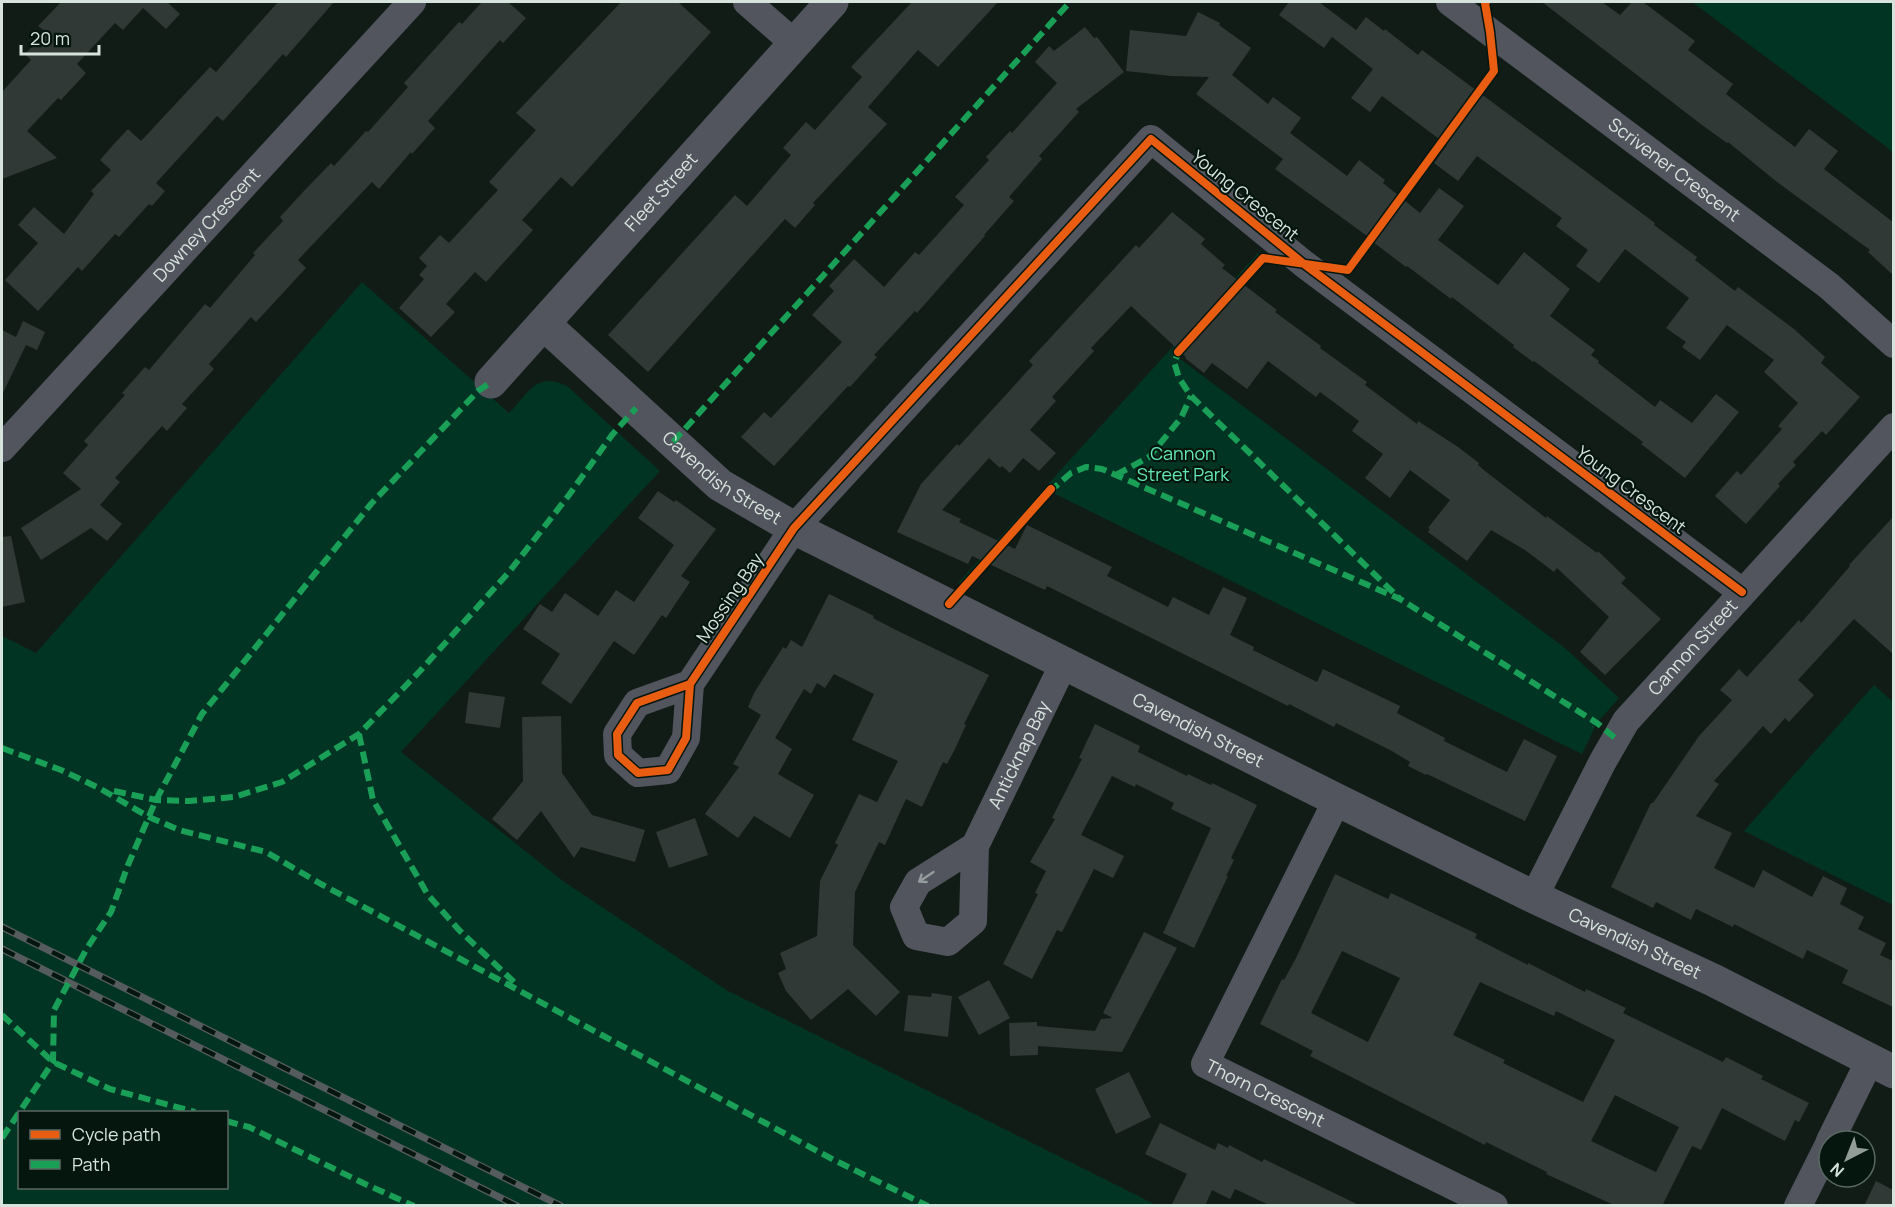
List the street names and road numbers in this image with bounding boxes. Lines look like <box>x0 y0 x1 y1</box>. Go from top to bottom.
street label: Scrivener Crescent <box>1604 112 1746 226</box>
street label: Young Crescent <box>1187 144 1304 246</box>
street label: Fleet Street <box>619 147 702 236</box>
street label: Downey Crescent <box>148 162 265 287</box>
street label: Cavendish Street <box>658 425 787 529</box>
street label: Young Crescent <box>1572 440 1691 538</box>
street label: Mossing Bay <box>690 547 768 647</box>
street label: Cannon Street <box>1642 594 1742 700</box>
street label: Cavendish Street <box>1129 687 1268 772</box>
street label: Anticknap Bay <box>982 696 1055 813</box>
street label: Cavendish Street <box>1565 902 1705 984</box>
street label: Thorn Crescent <box>1202 1053 1329 1132</box>

